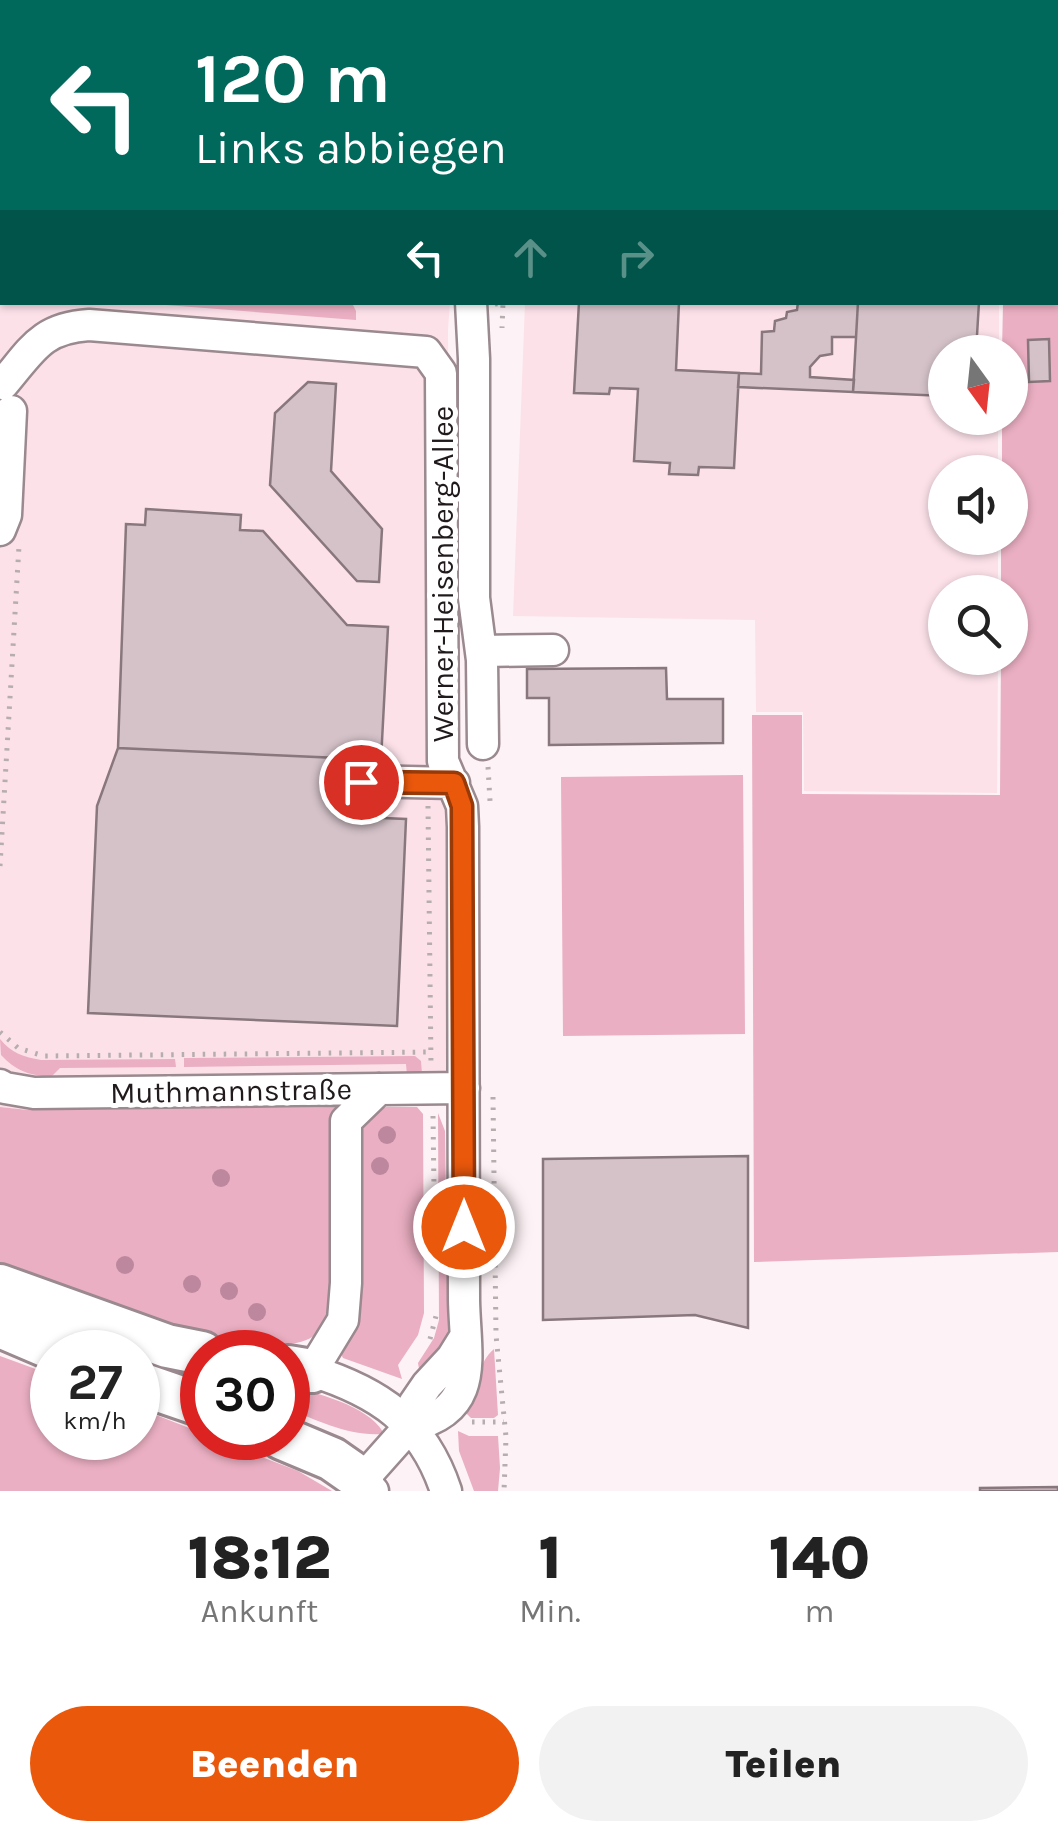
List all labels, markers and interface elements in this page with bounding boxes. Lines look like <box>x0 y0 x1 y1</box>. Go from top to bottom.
text: 120 m <box>195 38 391 120</box>
icon: left <box>30 40 160 170</box>
text: Links abbiegen <box>195 122 507 174</box>
icon: left <box>398 230 453 285</box>
icon: ahead <box>503 230 558 285</box>
icon: right <box>608 230 663 285</box>
north arrow <box>928 335 1028 435</box>
map controls <box>928 335 1028 675</box>
street label: Werner-Heisenberg-Allee <box>425 406 461 742</box>
button: sound <box>928 455 1028 555</box>
button: search <box>928 575 1028 675</box>
pin <box>319 740 404 825</box>
icon: arrive <box>334 755 389 810</box>
street label: Muthmannstraße <box>110 1071 352 1111</box>
position arrow <box>412 1175 516 1279</box>
speed limit sign: 30 <box>180 1330 310 1460</box>
text: 27 <box>67 1353 123 1412</box>
text: km/h <box>63 1406 127 1435</box>
text: 18:12 <box>188 1523 331 1593</box>
text: 1 <box>538 1523 561 1593</box>
text: 140 <box>769 1523 870 1593</box>
text: Ankunft <box>201 1593 318 1630</box>
text: Min. <box>519 1593 581 1630</box>
text: m <box>804 1593 834 1630</box>
button: Beenden <box>30 1706 519 1821</box>
button: Teilen <box>539 1706 1028 1821</box>

